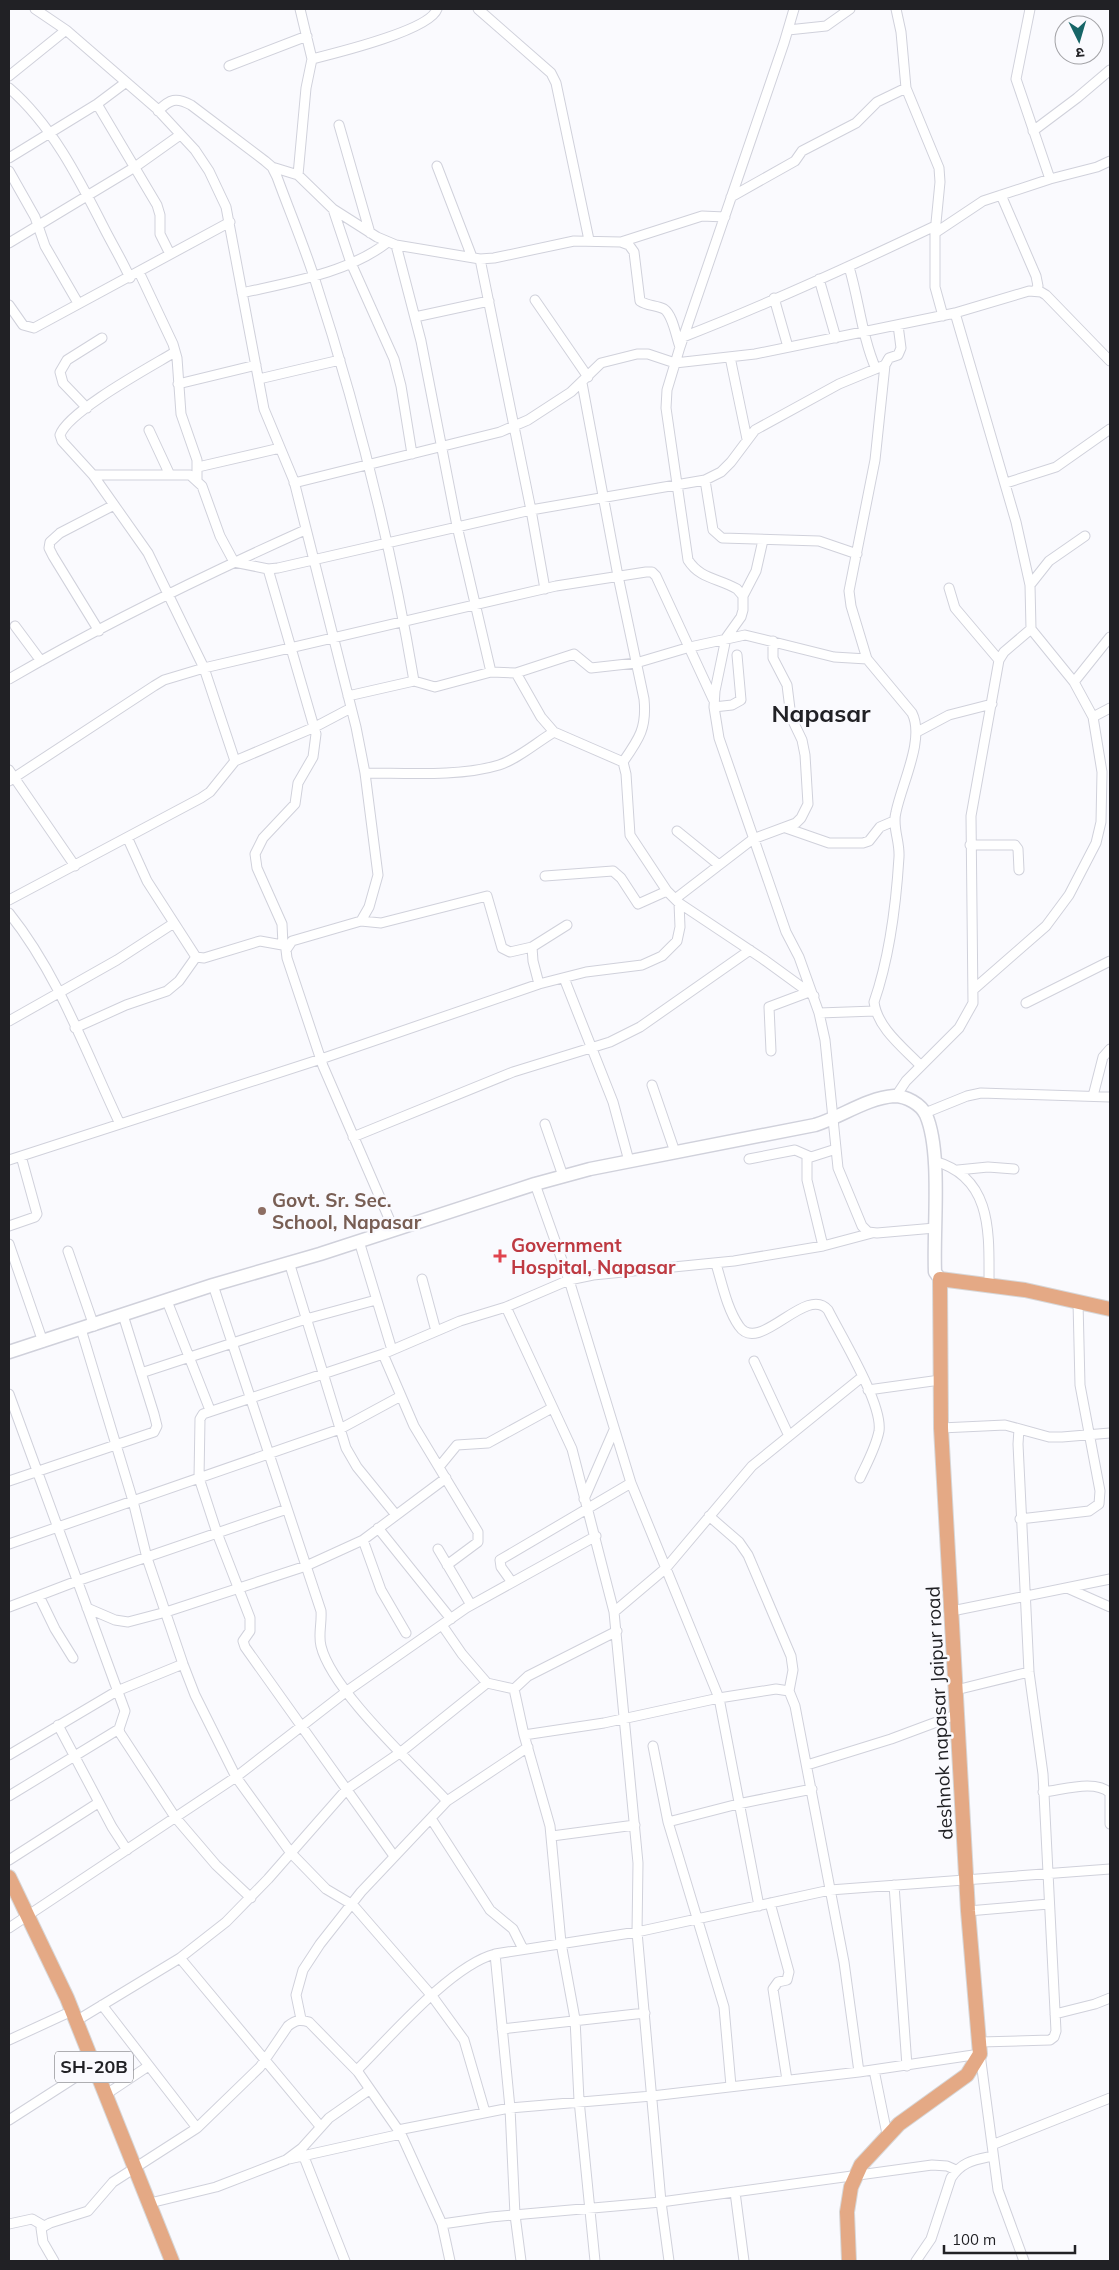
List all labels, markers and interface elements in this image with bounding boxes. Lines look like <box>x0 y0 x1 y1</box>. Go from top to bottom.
north arrow <box>1054 15 1104 65</box>
text: उ <box>1074 44 1085 62</box>
district label: Napasar <box>771 698 871 728</box>
place label: Govt. Sr. Sec. School, Napasar <box>272 1188 422 1234</box>
marker: Govt. Sr. Sec. School, Napasar <box>256 1205 268 1217</box>
place label: Government Hospital, Napasar <box>511 1233 676 1279</box>
marker: Government Hospital, Napasar <box>493 1249 507 1263</box>
street label: deshnok napasar Jaipur road <box>920 1586 958 1840</box>
road number: SH-20B <box>55 2052 133 2082</box>
scale bar <box>944 2222 1075 2254</box>
text: 100 m <box>952 2230 996 2249</box>

